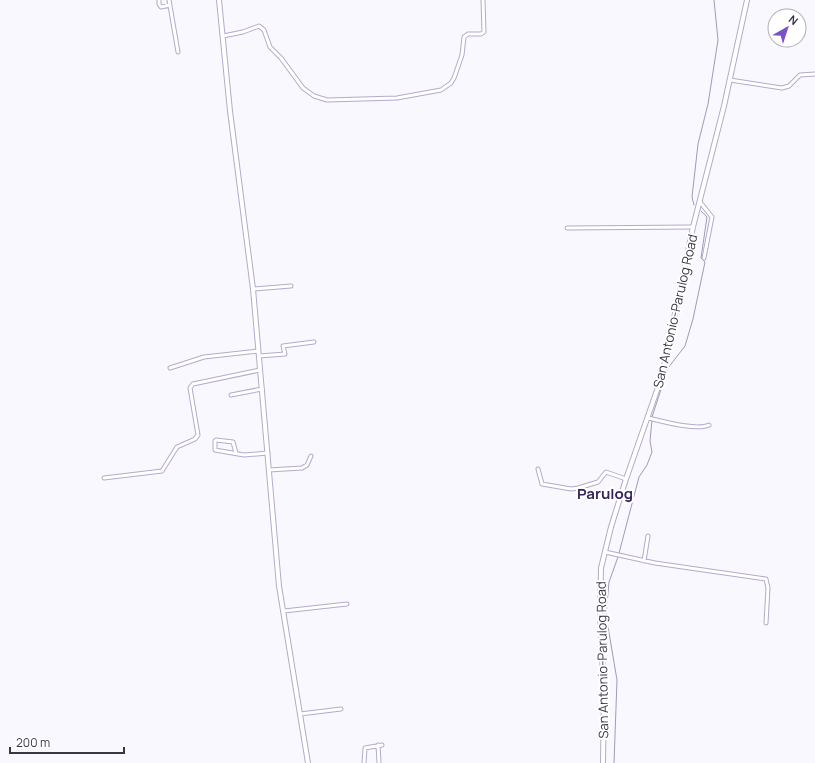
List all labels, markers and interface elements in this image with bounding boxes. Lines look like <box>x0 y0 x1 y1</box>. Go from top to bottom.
north arrow <box>767 8 807 48</box>
text: N <box>786 12 801 28</box>
street label: San Antonio-Parulog Road <box>649 232 701 390</box>
district label: Parulog <box>577 483 633 504</box>
street label: San Antonio-Parulog Road <box>592 581 612 739</box>
scale bar <box>10 729 124 755</box>
text: 200 m <box>16 734 50 751</box>

